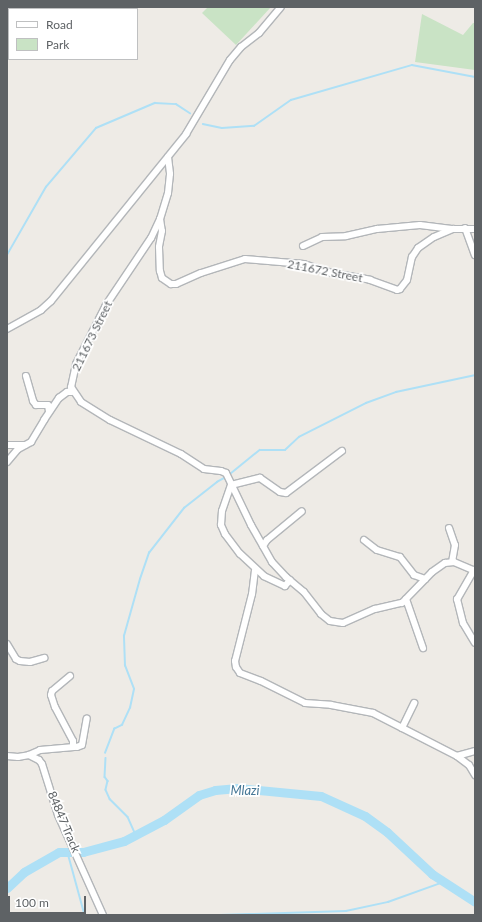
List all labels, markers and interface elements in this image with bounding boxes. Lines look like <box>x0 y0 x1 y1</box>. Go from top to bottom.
legend <box>8 8 138 60</box>
text: Road <box>46 17 73 32</box>
text: Park <box>46 37 69 52</box>
street label: 211672 Street <box>286 257 364 285</box>
street label: 211673 Street <box>69 298 115 374</box>
water label: Mlazi <box>230 782 260 798</box>
street label: 84847 Track <box>45 789 83 855</box>
scale bar <box>10 888 88 914</box>
text: 100 m <box>15 895 49 910</box>

